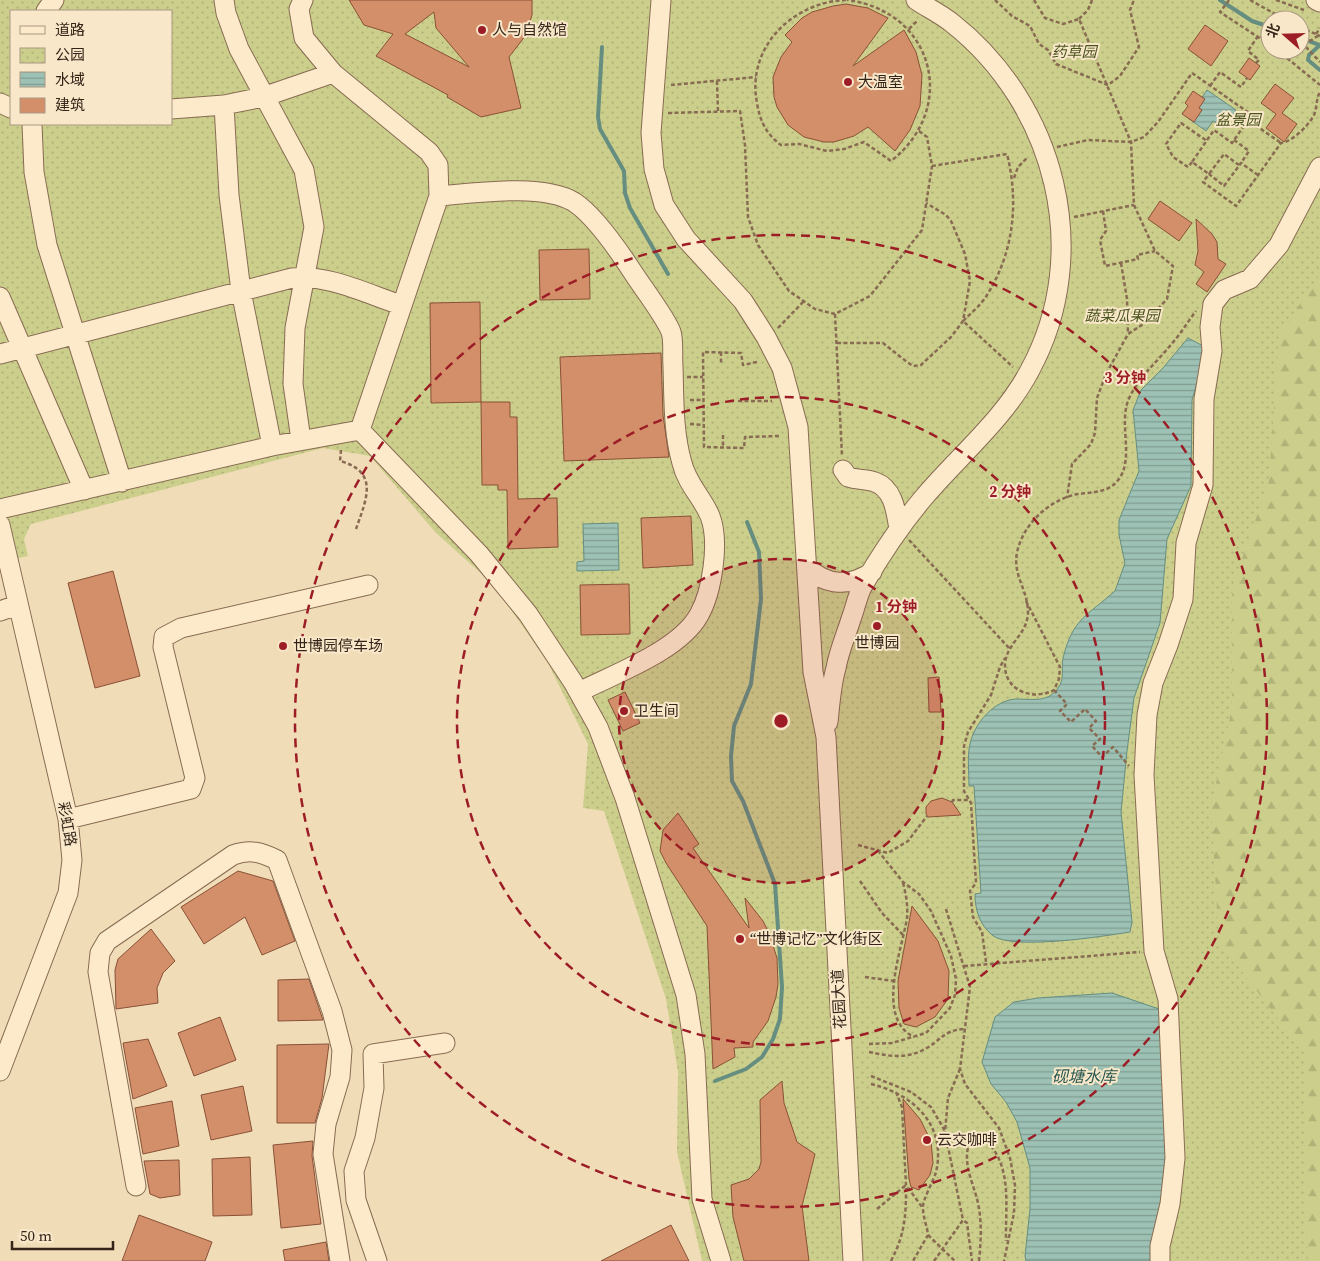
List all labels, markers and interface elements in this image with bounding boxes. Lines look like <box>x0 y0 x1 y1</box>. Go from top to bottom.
legend <box>10 10 172 125</box>
north arrow <box>1260 10 1310 60</box>
text: 道路 <box>55 19 85 40</box>
place label: 人与自然馆 <box>492 19 567 40</box>
text: 北 <box>1261 21 1285 41</box>
marker: 人与自然馆 <box>476 24 488 36</box>
park label: 药草园 <box>1051 41 1098 62</box>
text: 公园 <box>55 44 85 65</box>
text: 水域 <box>55 69 85 90</box>
place label: 大温室 <box>858 71 903 92</box>
marker: 大温室 <box>842 76 854 88</box>
text: 建筑 <box>55 94 85 115</box>
park label: 盆景园 <box>1215 109 1262 130</box>
park label: 蔬菜瓜果园 <box>1084 305 1161 326</box>
text: 3 分钟 <box>1104 367 1146 388</box>
text: 2 分钟 <box>989 481 1031 502</box>
text: 1 分钟 <box>875 596 917 617</box>
marker: 世博园 <box>871 620 883 632</box>
place label: 世博园 <box>854 632 900 653</box>
place label: 世博园停车场 <box>293 635 383 656</box>
marker: 世博园停车场 <box>277 640 289 652</box>
place label: 卫生间 <box>634 700 679 721</box>
marker: 卫生间 <box>618 705 630 717</box>
centre of rings <box>772 712 790 730</box>
street label: 彩虹路 <box>53 800 82 848</box>
place label: “世博记忆”文化街区 <box>750 928 882 949</box>
marker: “世博记忆”文化街区 <box>734 933 746 945</box>
street label: 花园大道 <box>826 969 851 1030</box>
water label: 砚塘水库 <box>1052 1065 1119 1087</box>
place label: 云交咖啡 <box>937 1129 997 1150</box>
marker: 云交咖啡 <box>921 1134 933 1146</box>
scale bar <box>12 1218 114 1250</box>
text: 50 m <box>20 1225 52 1246</box>

